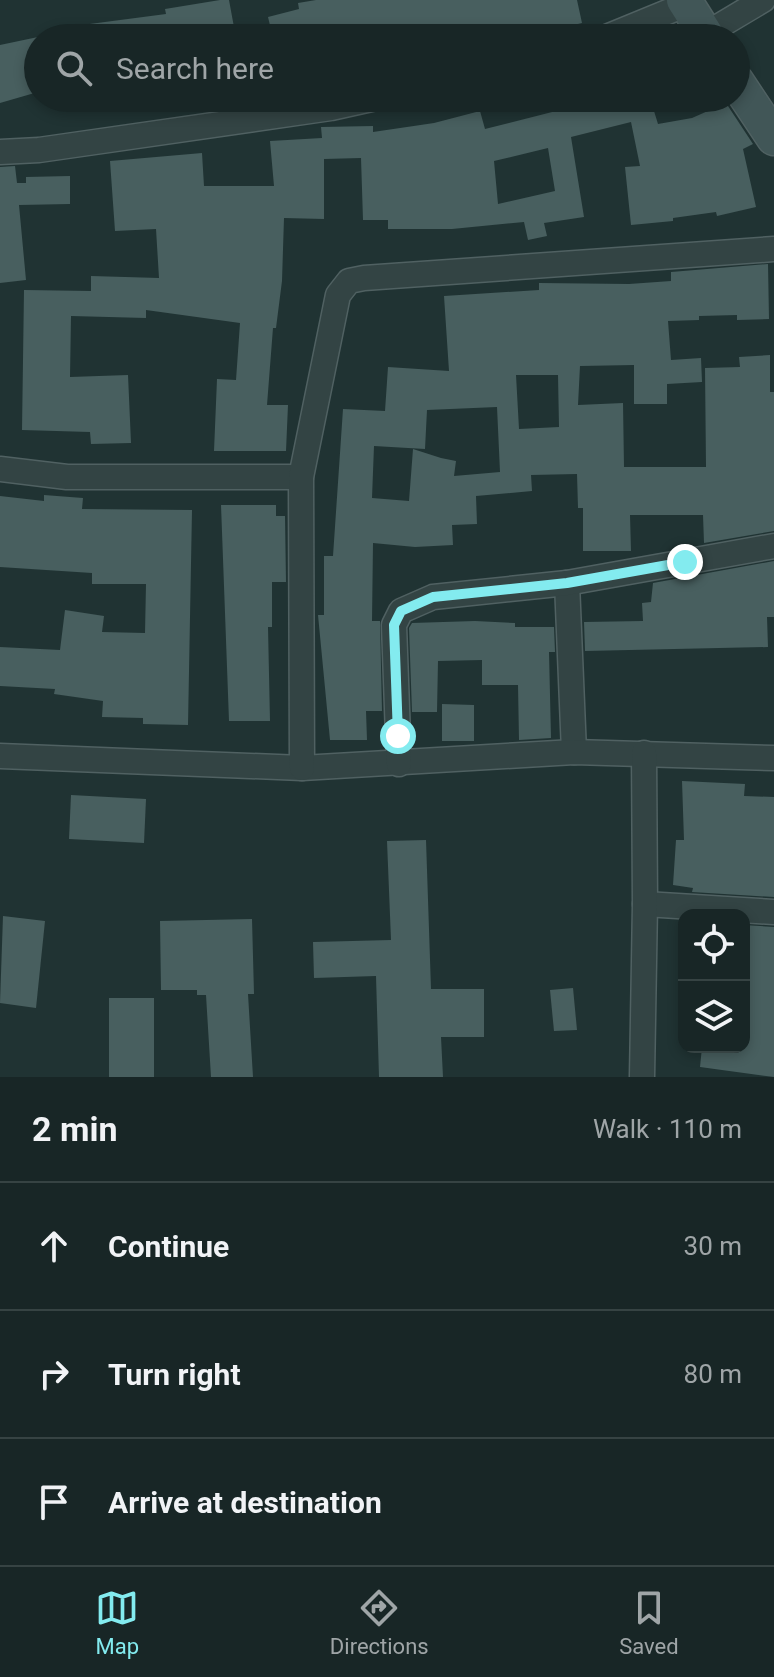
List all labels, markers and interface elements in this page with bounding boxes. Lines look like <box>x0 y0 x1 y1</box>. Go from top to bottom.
search box <box>24 24 750 112</box>
icon: search <box>52 46 96 90</box>
text: Search here <box>116 51 274 86</box>
route end <box>667 544 703 580</box>
route start <box>380 718 416 754</box>
map controls <box>678 909 750 1053</box>
button: locate <box>678 909 750 981</box>
button: layers <box>678 981 750 1053</box>
text: 2 min <box>32 1109 117 1149</box>
text: Walk · 110 m <box>593 1114 742 1144</box>
icon: ahead <box>32 1224 76 1268</box>
text: Continue <box>108 1229 229 1264</box>
text: 30 m <box>684 1231 742 1261</box>
icon: right <box>32 1352 76 1396</box>
text: Turn right <box>108 1357 241 1392</box>
text: 80 m <box>684 1359 742 1389</box>
icon: arrive <box>32 1480 76 1524</box>
text: Arrive at destination <box>108 1485 382 1520</box>
tab: Map <box>95 1586 139 1659</box>
tab: Directions <box>330 1586 429 1659</box>
tab: Saved <box>619 1586 679 1659</box>

